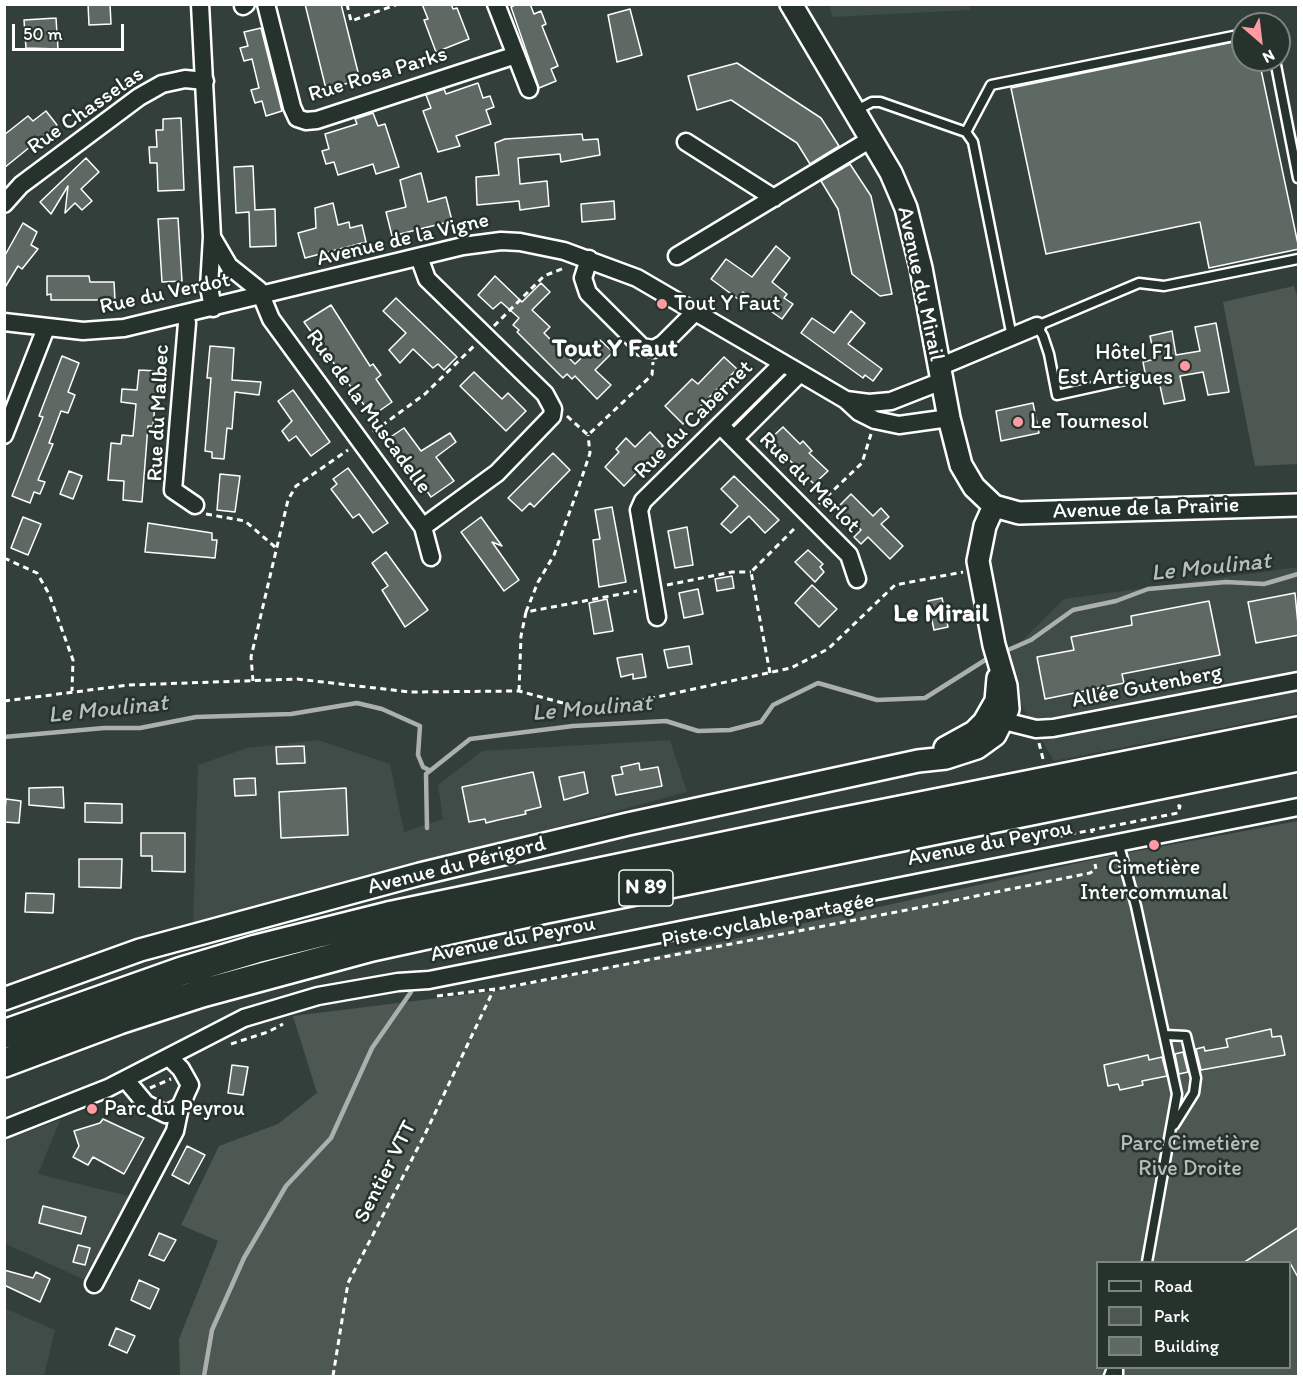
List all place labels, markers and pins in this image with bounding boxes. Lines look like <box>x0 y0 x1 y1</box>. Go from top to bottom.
place label: Tout Y Faut <box>674 291 780 317</box>
marker: Tout Y Faut <box>655 297 669 311</box>
place label: Hôtel F1 Est Artigues <box>1058 340 1173 392</box>
marker: Hôtel F1 Est Artigues <box>1178 359 1192 373</box>
place label: Le Tournesol <box>1030 409 1148 435</box>
marker: Le Tournesol <box>1011 415 1025 429</box>
marker: Cimetière Intercommunal <box>1147 838 1161 852</box>
place label: Cimetière Intercommunal <box>1080 855 1228 906</box>
place label: Parc du Peyrou <box>104 1096 245 1122</box>
marker: Parc du Peyrou <box>85 1102 99 1116</box>

